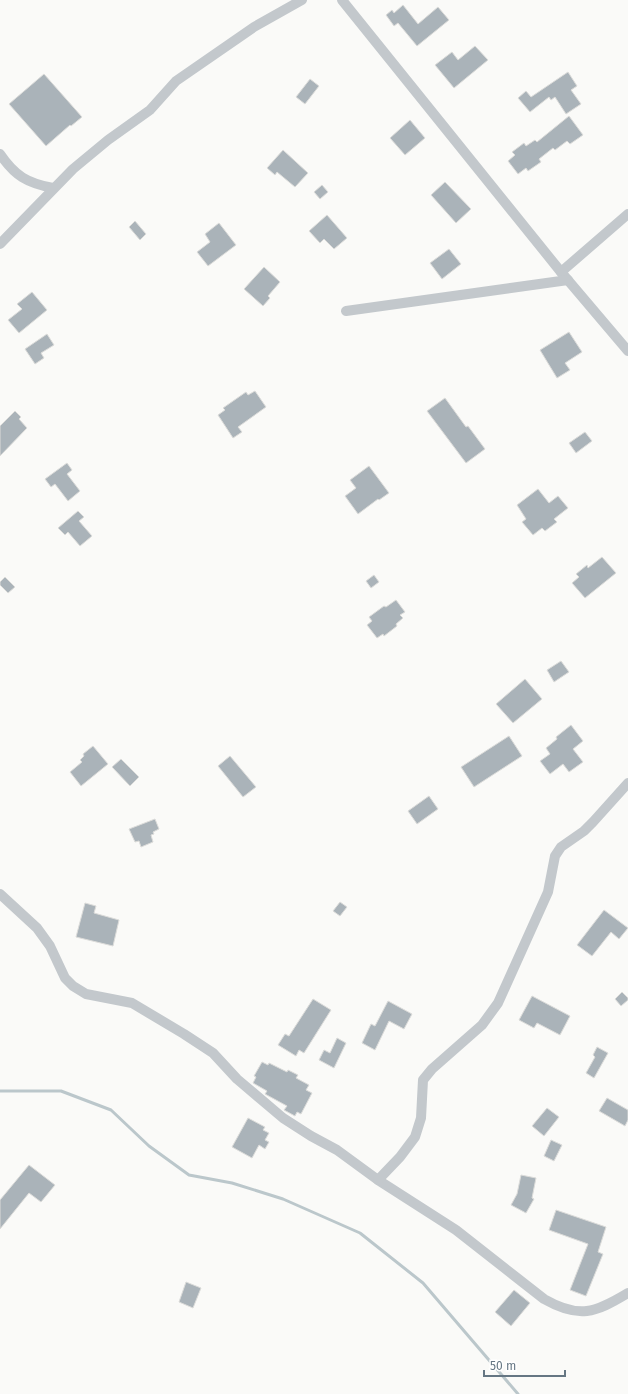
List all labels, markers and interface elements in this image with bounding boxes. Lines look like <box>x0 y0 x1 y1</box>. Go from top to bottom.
scale bar <box>484 1352 565 1378</box>
text: 50 m <box>490 1359 516 1373</box>

